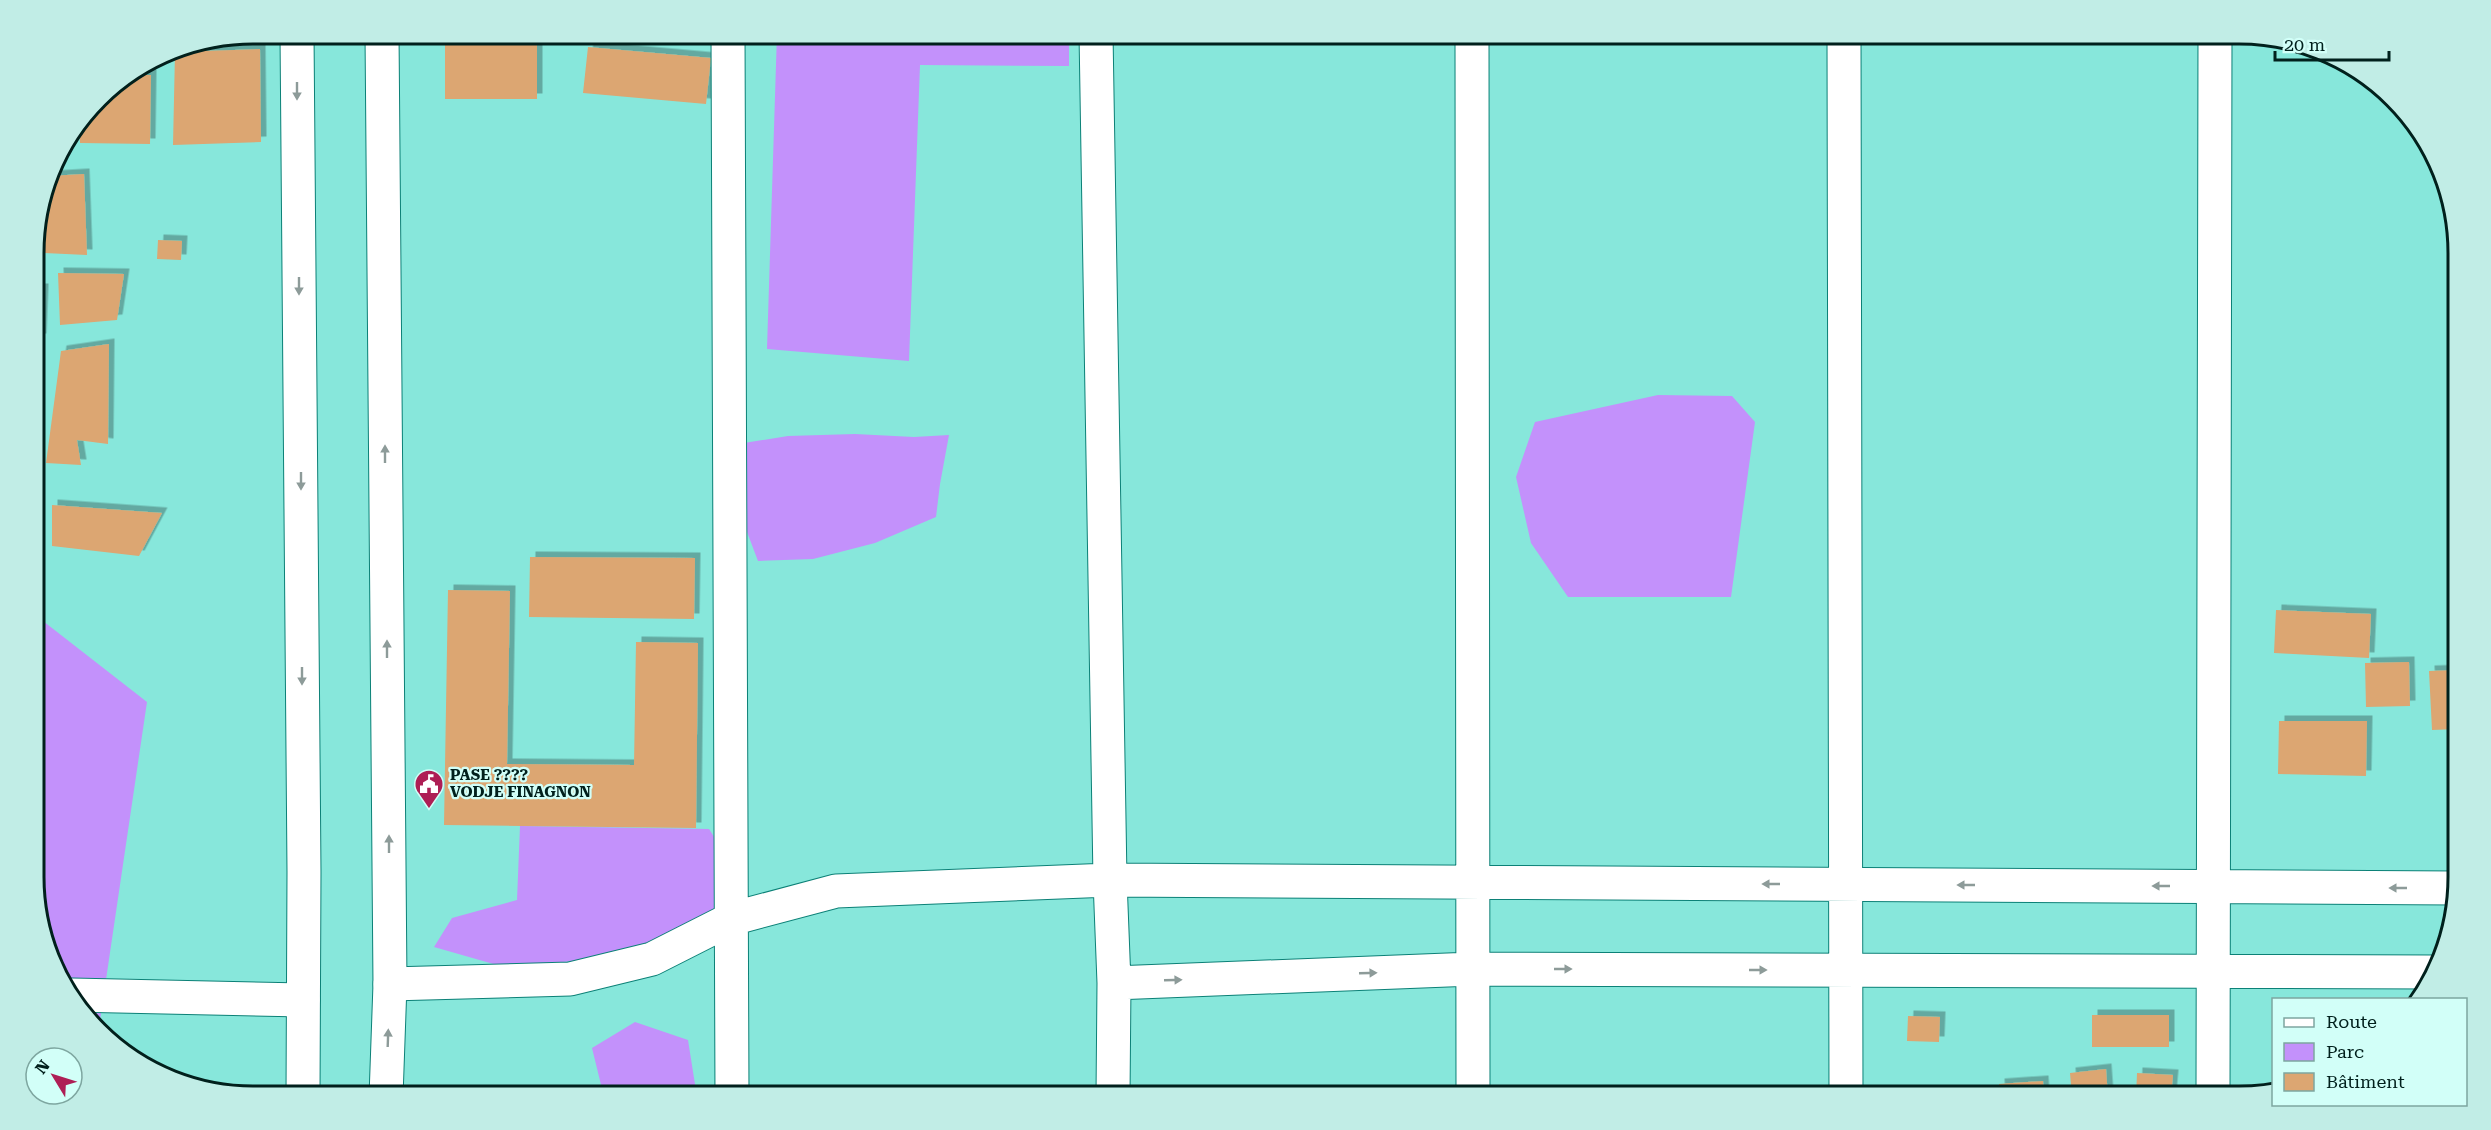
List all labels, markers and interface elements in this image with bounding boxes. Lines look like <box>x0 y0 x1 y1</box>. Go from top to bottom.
scale bar <box>2275 24 2389 62</box>
text: 20 m <box>2284 34 2325 55</box>
one-way arrow <box>293 82 302 101</box>
one-way arrow <box>294 277 304 296</box>
one-way arrow <box>380 444 390 463</box>
one-way arrow <box>296 472 306 491</box>
one-way arrow <box>382 639 392 658</box>
one-way arrow <box>298 667 307 686</box>
place label: PASE ???? VODJE FINAGNON <box>450 766 591 801</box>
public building icon: PASE ???? VODJE FINAGNON <box>413 768 445 810</box>
one-way arrow <box>384 834 393 853</box>
one-way arrow <box>1761 879 1780 889</box>
one-way arrow <box>1956 880 1975 890</box>
one-way arrow <box>2151 881 2170 891</box>
one-way arrow <box>2388 883 2407 892</box>
one-way arrow <box>1553 964 1572 974</box>
one-way arrow <box>1748 965 1767 975</box>
one-way arrow <box>1358 968 1377 978</box>
one-way arrow <box>1163 976 1182 985</box>
legend <box>2272 998 2467 1106</box>
text: Route <box>2326 1011 2377 1032</box>
one-way arrow <box>383 1029 393 1048</box>
text: Parc <box>2326 1041 2364 1062</box>
north arrow <box>24 1046 84 1106</box>
text: N <box>31 1056 54 1078</box>
text: Bâtiment <box>2326 1071 2405 1092</box>

